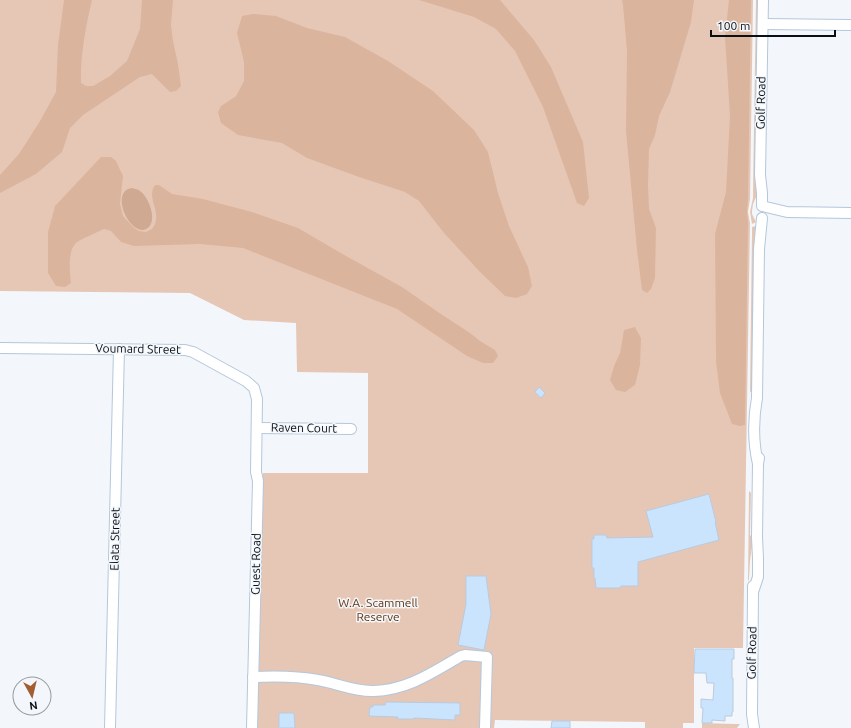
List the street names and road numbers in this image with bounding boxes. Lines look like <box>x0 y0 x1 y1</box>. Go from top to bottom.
street label: Golf Road <box>754 76 767 130</box>
street label: Voumard Street <box>95 341 181 356</box>
street label: Raven Court <box>271 420 337 435</box>
street label: Elata Street <box>107 507 122 571</box>
street label: Guest Road <box>248 533 263 595</box>
street label: Golf Road <box>745 626 758 680</box>

